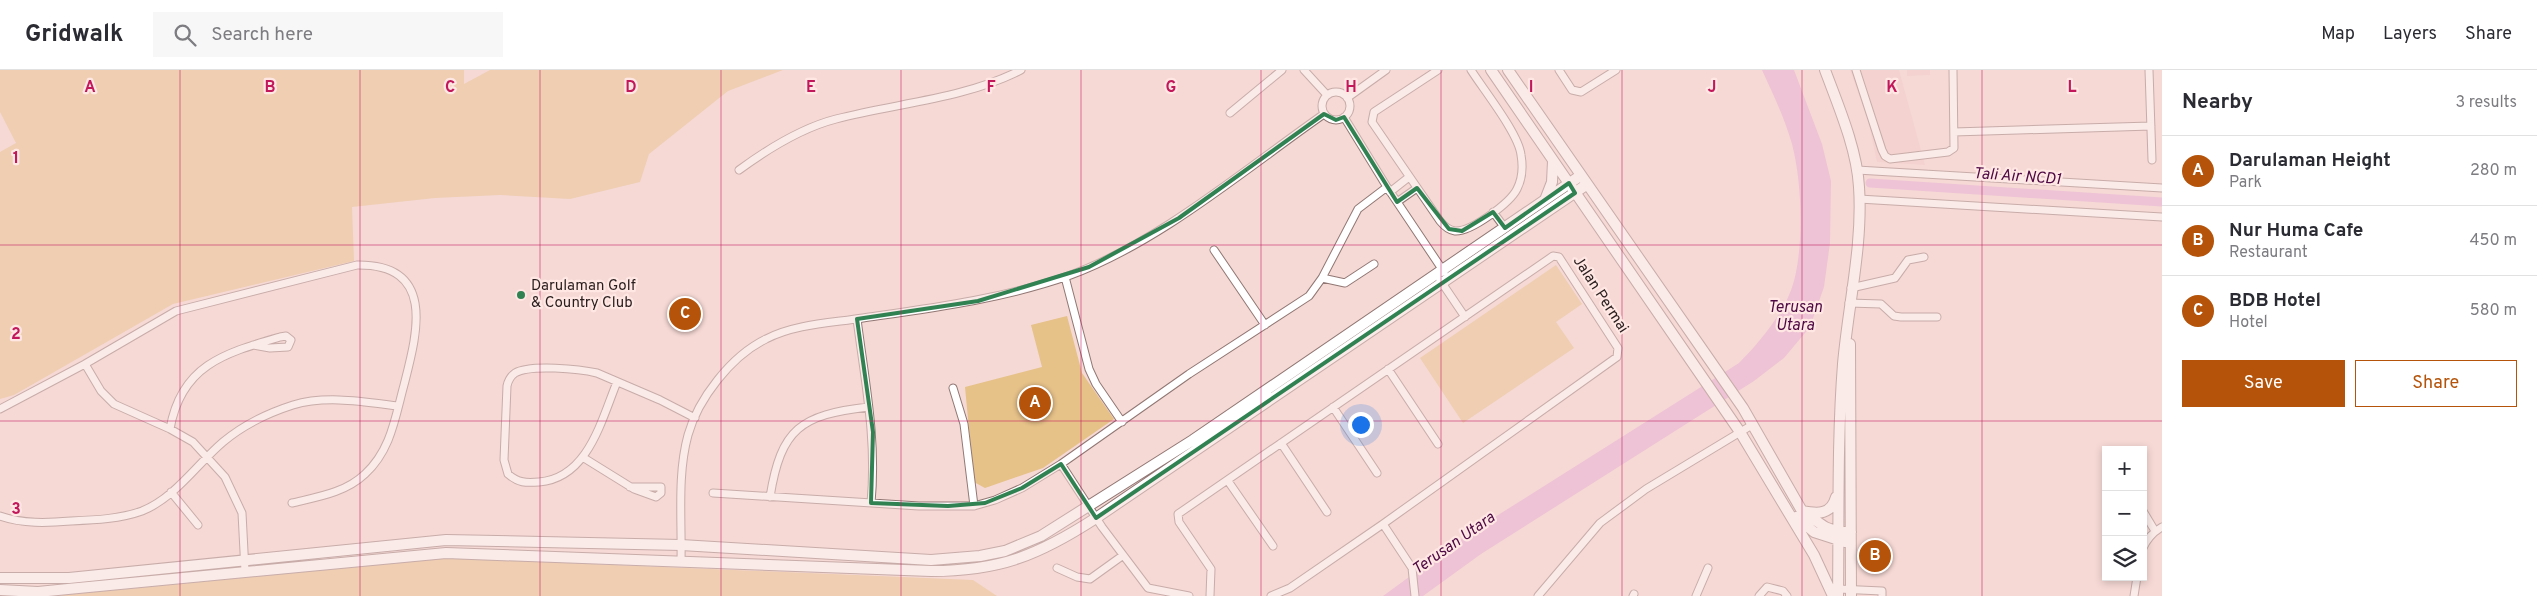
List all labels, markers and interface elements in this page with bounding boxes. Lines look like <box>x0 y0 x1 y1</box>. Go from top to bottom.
search box <box>153 12 503 57</box>
text: Gridwalk <box>25 20 123 50</box>
icon: search <box>171 21 199 49</box>
text: Search here <box>211 23 313 47</box>
text: Map <box>2321 23 2355 46</box>
text: Layers <box>2383 23 2437 46</box>
text: Share <box>2465 23 2512 46</box>
text: A <box>84 78 96 98</box>
text: B <box>264 78 276 98</box>
text: C <box>445 78 455 98</box>
text: D <box>625 78 637 98</box>
text: E <box>806 78 816 98</box>
text: F <box>986 78 996 98</box>
text: G <box>1166 78 1176 98</box>
text: H <box>1345 78 1357 98</box>
text: I <box>1529 78 1533 98</box>
text: J <box>1708 78 1716 98</box>
text: K <box>1886 78 1898 98</box>
text: L <box>2067 78 2077 98</box>
text: Nearby <box>2182 89 2253 116</box>
text: 3 results <box>2455 93 2517 113</box>
text: 1 <box>13 149 19 169</box>
text: Darulaman Height <box>2229 149 2391 173</box>
text: A <box>2192 161 2204 181</box>
text: 280 m <box>2470 161 2517 181</box>
water label: Tali Air NCD1 <box>1973 164 2062 190</box>
text: Park <box>2229 173 2262 193</box>
text: Nur Huma Cafe <box>2229 219 2363 243</box>
text: B <box>2192 231 2204 251</box>
text: 450 m <box>2470 231 2517 251</box>
text: Restaurant <box>2229 243 2308 263</box>
street label: Jalan Permai <box>1568 253 1632 337</box>
place label: Darulaman Golf & Country Club <box>531 277 636 313</box>
marker: Darulaman Golf & Country Club <box>515 289 527 301</box>
text: BDB Hotel <box>2229 289 2321 313</box>
pin: C <box>669 295 701 333</box>
water label: Terusan Utara <box>1768 298 1823 336</box>
text: C <box>2193 301 2203 321</box>
text: 580 m <box>2470 301 2517 321</box>
text: Hotel <box>2229 313 2268 333</box>
text: 2 <box>11 325 21 345</box>
button: Save <box>2182 360 2345 407</box>
button: Share <box>2355 360 2517 407</box>
pin: A <box>1019 384 1051 422</box>
your location <box>1348 412 1374 438</box>
map controls <box>2102 446 2147 581</box>
button: + <box>2102 446 2147 491</box>
button: − <box>2102 491 2147 536</box>
text: 3 <box>11 500 21 520</box>
water label: Terusan Utara <box>1409 508 1500 580</box>
button: layers <box>2102 536 2147 581</box>
pin: B <box>1859 537 1891 575</box>

